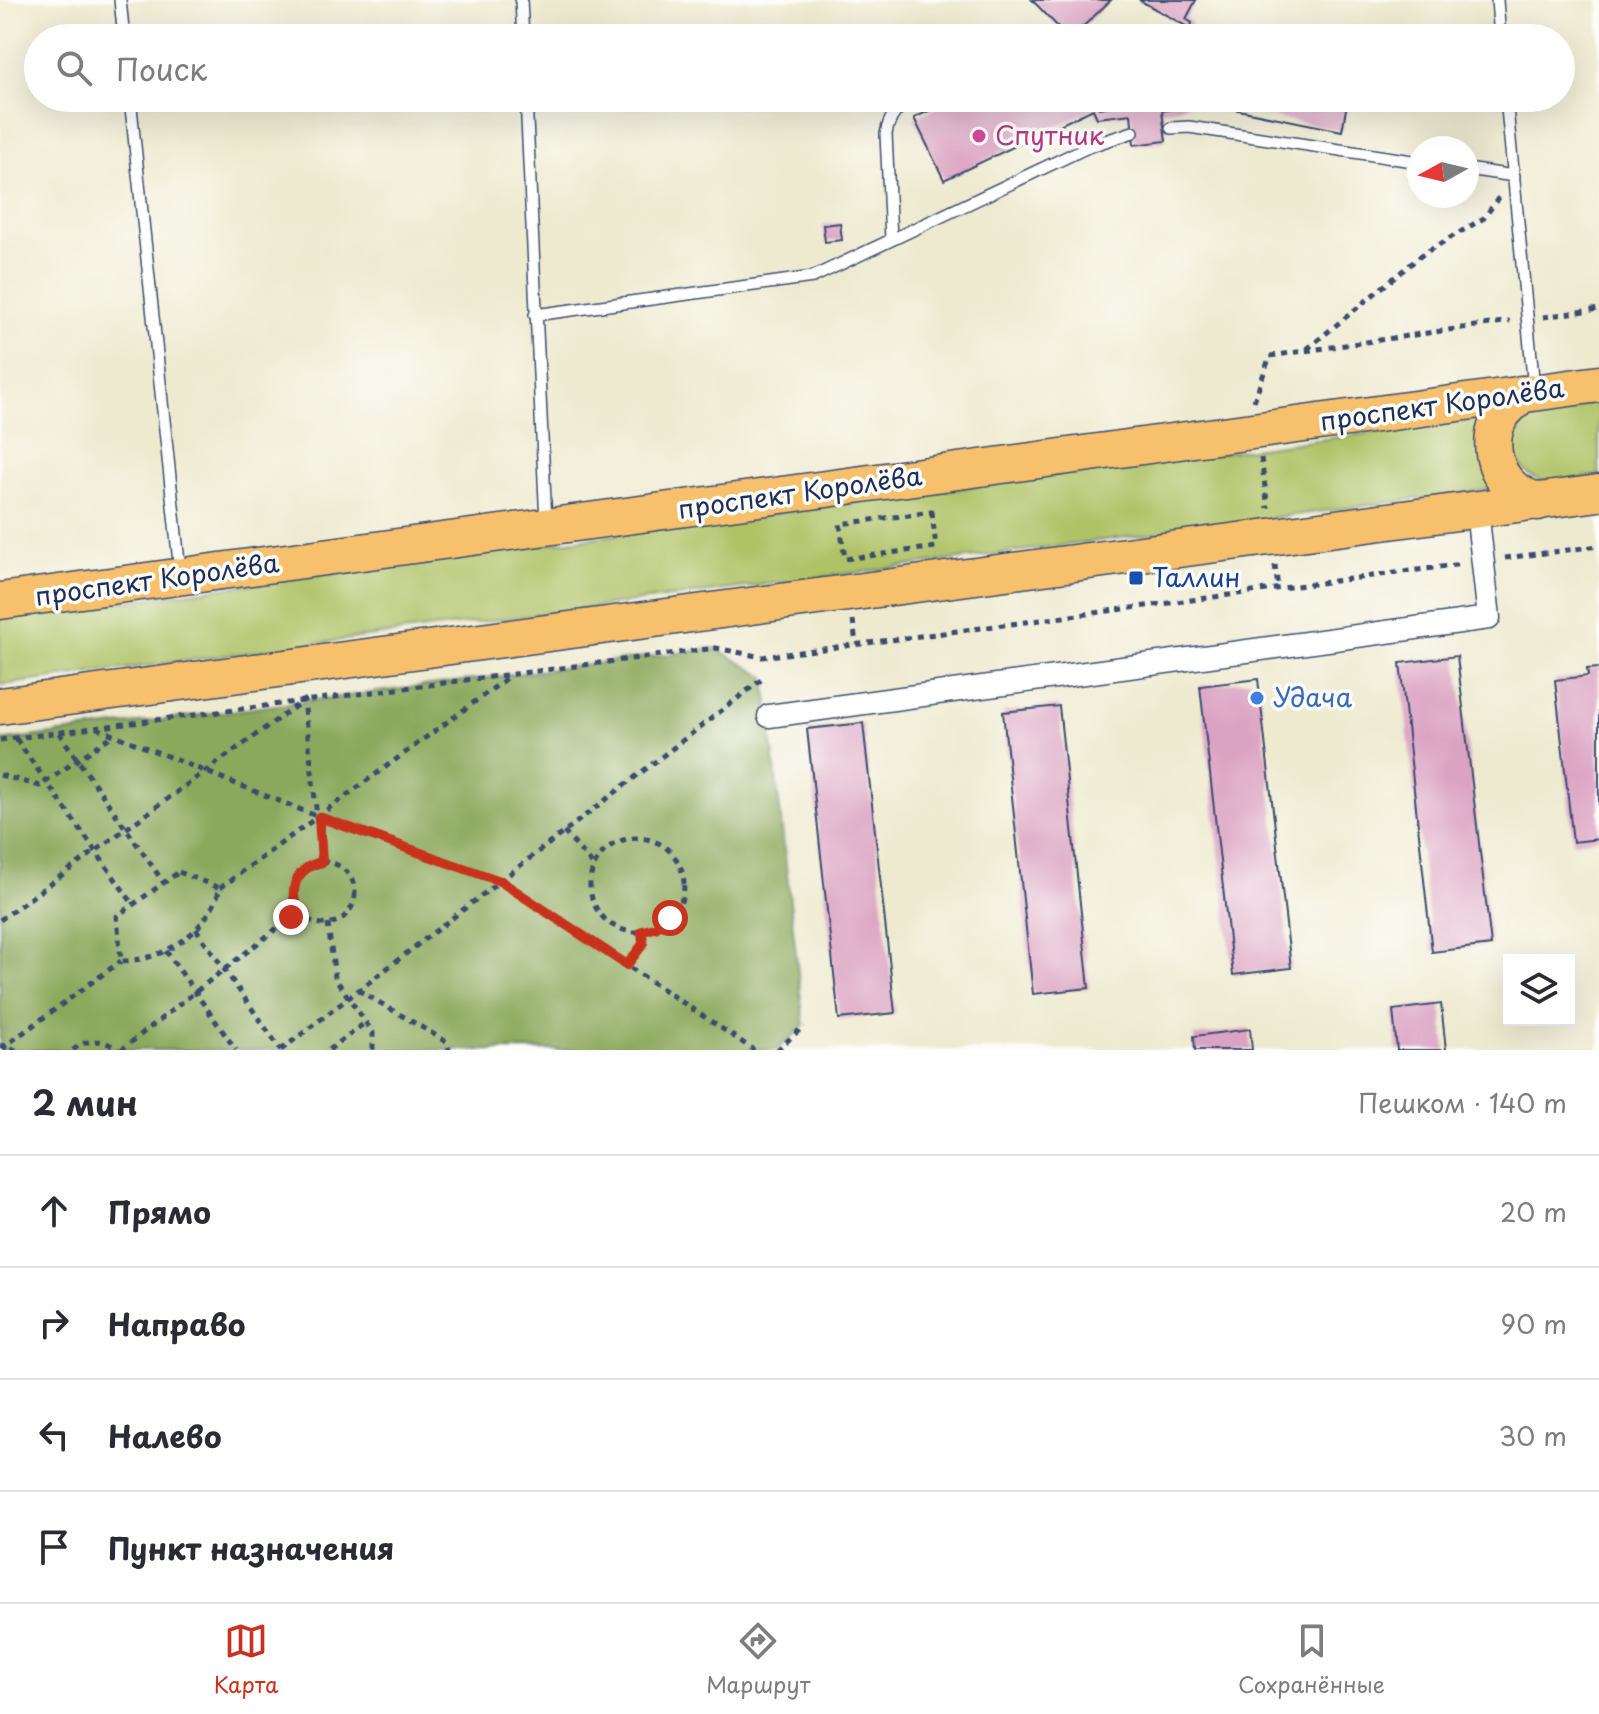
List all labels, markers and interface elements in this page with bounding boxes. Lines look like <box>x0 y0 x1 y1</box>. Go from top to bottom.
search box <box>24 24 1575 112</box>
icon: search <box>52 46 96 90</box>
text: Поиск <box>116 46 207 91</box>
place label: Спутник <box>995 115 1105 154</box>
marker: Спутник <box>970 127 988 145</box>
north arrow <box>1407 136 1479 208</box>
street label: проспект Королёва <box>1317 367 1567 440</box>
street label: проспект Королёва <box>675 455 925 528</box>
street label: проспект Королёва <box>32 542 282 615</box>
place label: Таллин <box>1152 557 1240 596</box>
marker: Таллин <box>1127 569 1145 587</box>
place label: Удача <box>1273 677 1353 716</box>
marker: Удача <box>1248 689 1266 707</box>
route end <box>273 899 309 935</box>
route start <box>652 900 688 936</box>
map controls <box>1503 954 1575 1026</box>
button: layers <box>1503 954 1575 1026</box>
text: 2 мин <box>32 1076 138 1128</box>
text: Пешком · 140 m <box>1358 1083 1567 1122</box>
icon: ahead <box>32 1189 76 1233</box>
text: Прямо <box>108 1189 211 1234</box>
text: 20 m <box>1500 1192 1567 1231</box>
icon: right <box>32 1301 76 1345</box>
text: Направо <box>108 1301 246 1346</box>
text: 90 m <box>1500 1304 1567 1343</box>
icon: left <box>32 1413 76 1457</box>
text: Налево <box>108 1413 222 1458</box>
text: 30 m <box>1499 1416 1567 1455</box>
icon: arrive <box>32 1525 76 1569</box>
text: Пункт назначения <box>108 1525 394 1570</box>
tab: Карта <box>214 1619 278 1700</box>
tab: Маршрут <box>706 1619 810 1700</box>
tab: Сохранённые <box>1238 1619 1385 1700</box>

